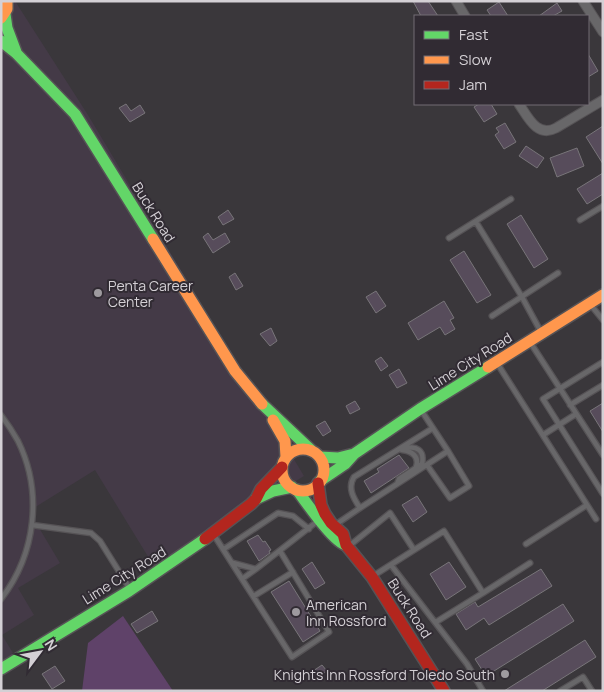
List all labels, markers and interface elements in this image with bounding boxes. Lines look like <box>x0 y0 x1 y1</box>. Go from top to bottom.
legend <box>414 15 589 105</box>
text: Fast <box>459 24 488 45</box>
text: Slow <box>459 49 492 70</box>
text: Jam <box>459 74 487 95</box>
street label: Buck Road <box>128 178 180 246</box>
place label: Penta Career Center <box>108 276 193 311</box>
marker: Penta Career Center <box>92 287 104 299</box>
street label: Lime City Road <box>425 328 515 394</box>
street label: Lime City Road <box>79 542 169 608</box>
street label: Buck Road <box>384 574 436 642</box>
place label: American Inn Rossford <box>306 595 387 630</box>
marker: American Inn Rossford <box>290 606 302 618</box>
north arrow <box>15 627 65 677</box>
text: N <box>41 636 62 654</box>
place label: Knights Inn Rossford Toledo South <box>274 665 495 684</box>
marker: Knights Inn Rossford Toledo South <box>499 668 511 680</box>

